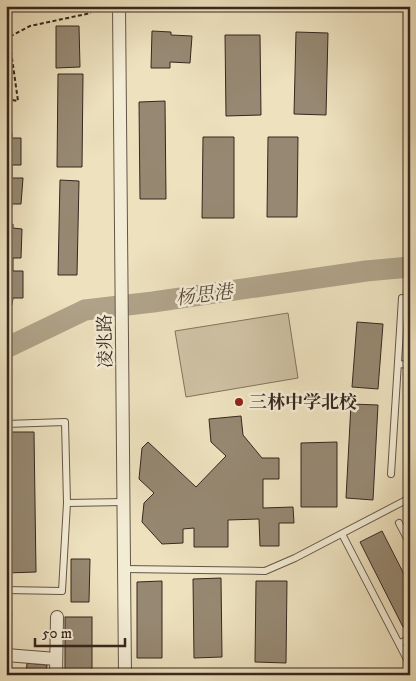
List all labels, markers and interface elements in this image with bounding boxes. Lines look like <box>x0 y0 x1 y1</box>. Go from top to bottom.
water label: 杨思港 <box>174 280 237 310</box>
street label: 凌兆路 <box>95 314 117 368</box>
place label: 三林中学北校 <box>249 392 357 414</box>
marker: 三林中学北校 <box>233 396 245 408</box>
scale bar <box>35 616 125 648</box>
text: 50 m <box>42 624 72 643</box>

